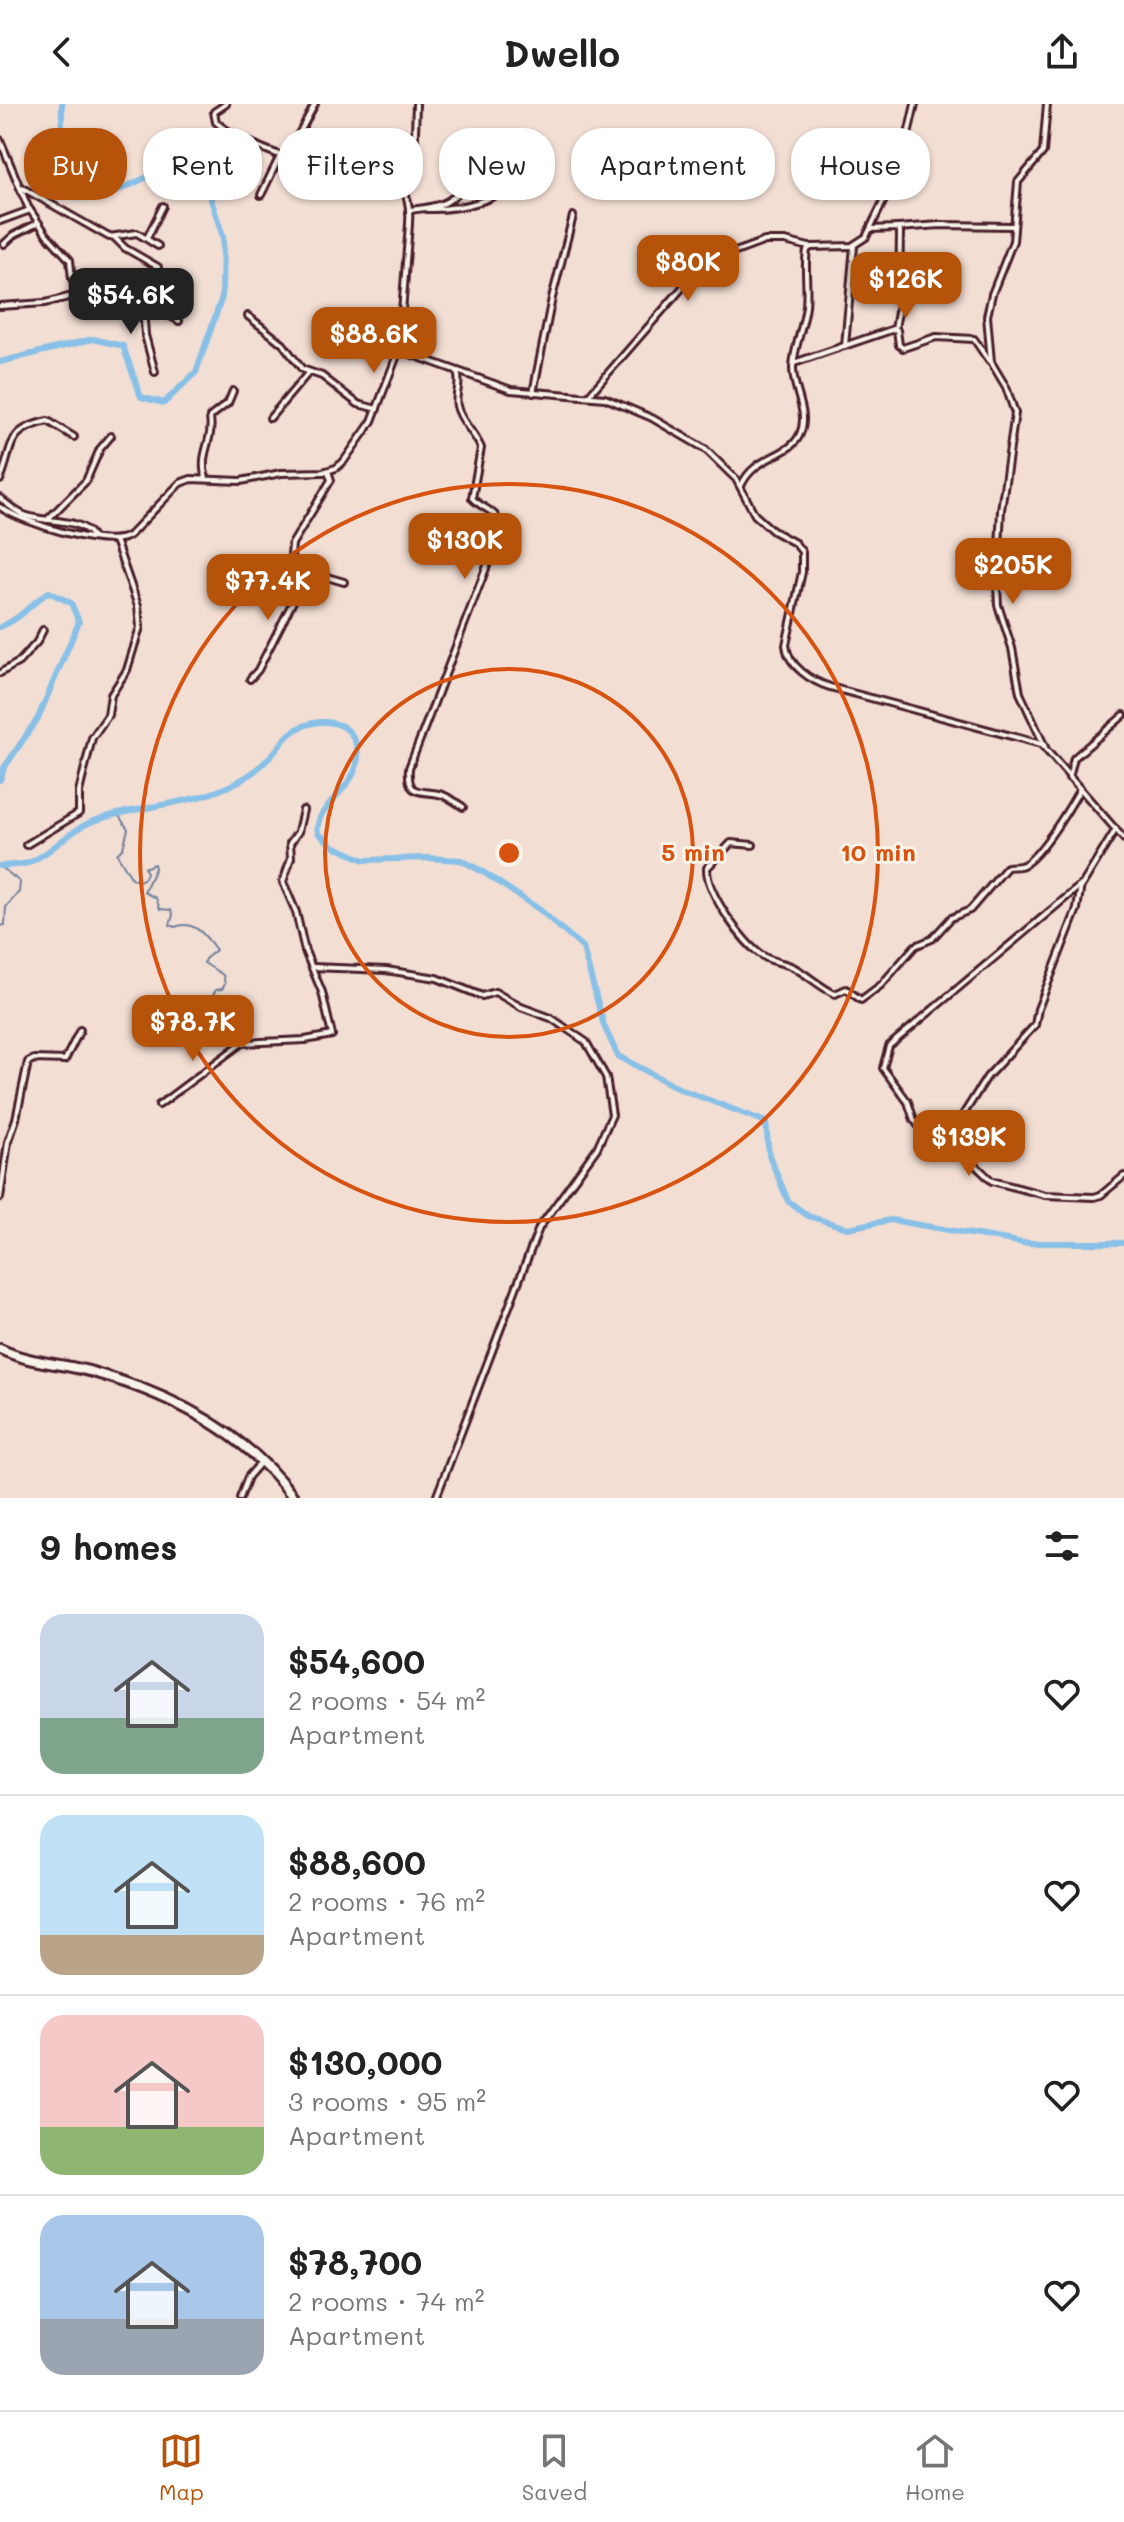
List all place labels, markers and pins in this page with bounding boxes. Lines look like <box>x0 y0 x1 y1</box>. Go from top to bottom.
pin: $80K <box>641 235 735 303</box>
pin: $126K <box>850 252 962 320</box>
pin: $54.6K <box>66 268 196 336</box>
pin: $88.6K <box>309 307 439 375</box>
pin: $130K <box>409 513 521 581</box>
pin: $205K <box>957 538 1069 606</box>
pin: $77.4K <box>203 554 333 622</box>
centre of rings <box>495 839 523 867</box>
pin: $78.7K <box>128 995 258 1063</box>
pin: $139K <box>913 1110 1025 1178</box>

